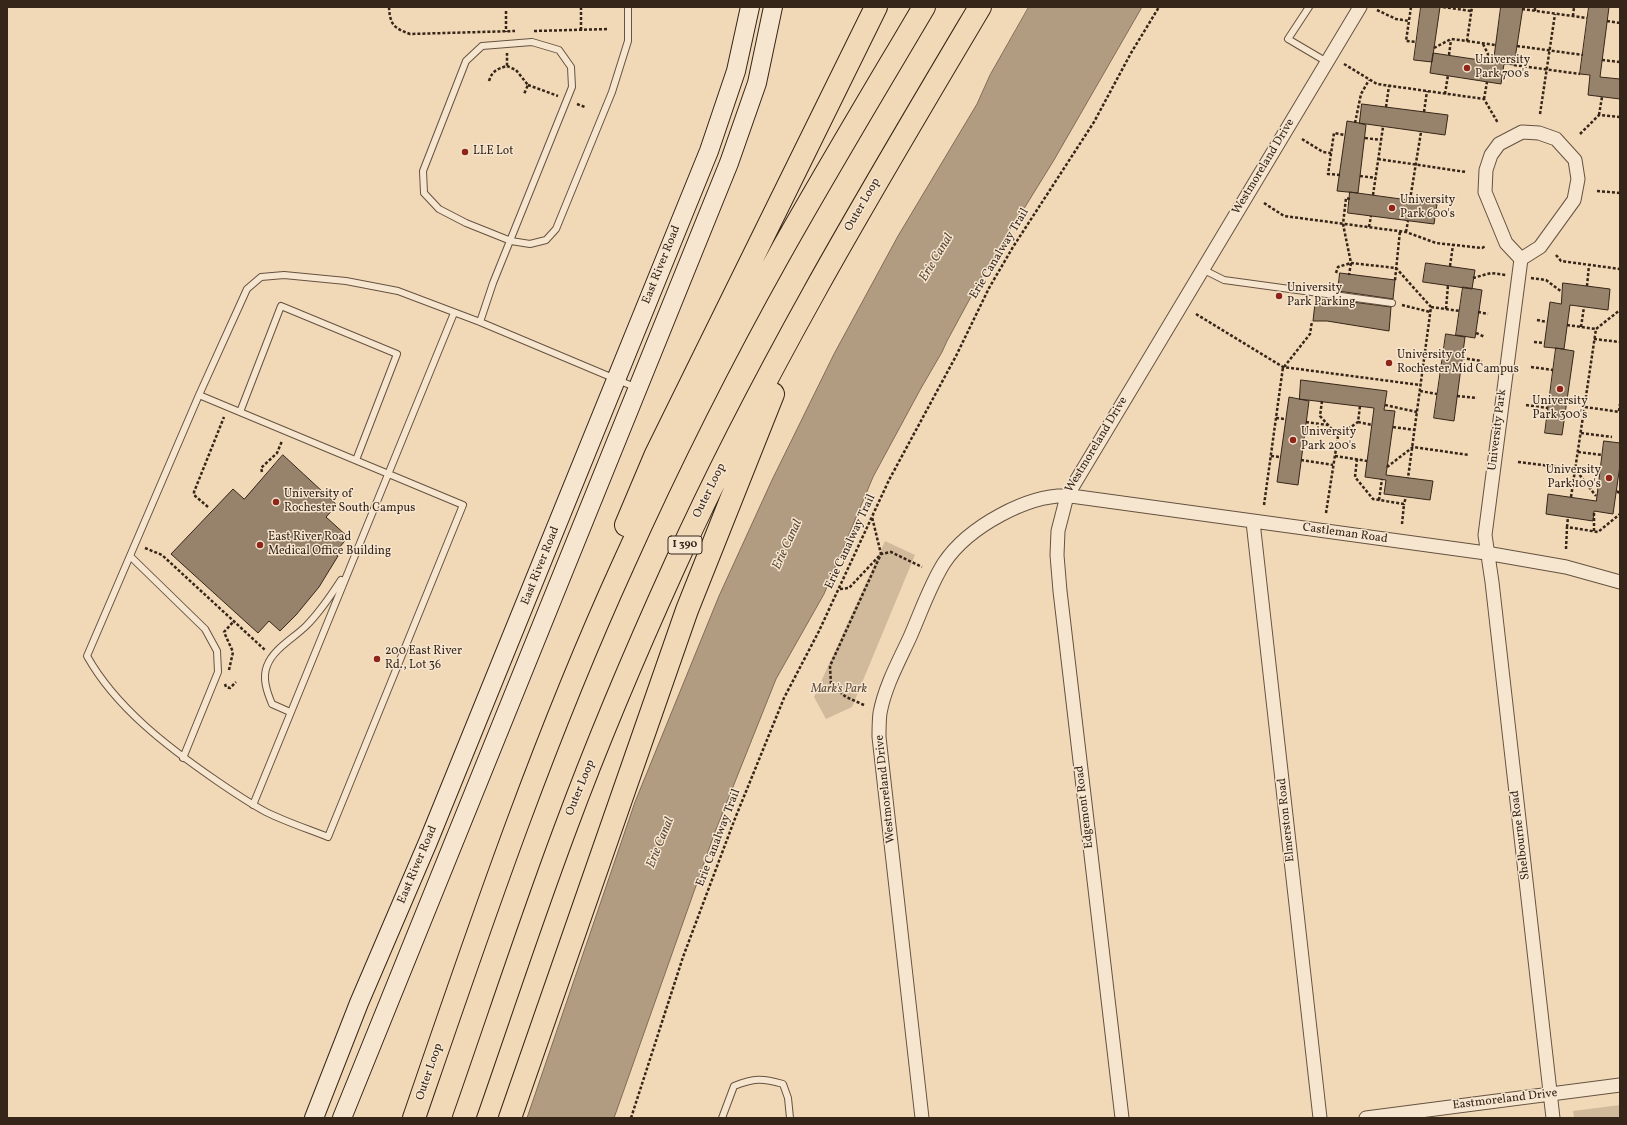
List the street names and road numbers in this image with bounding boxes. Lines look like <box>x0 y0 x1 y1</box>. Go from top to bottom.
street label: Westmoreland Drive <box>1230 117 1298 217</box>
street label: Outer Loop <box>842 176 884 234</box>
street label: Erie Canalway Trail <box>967 206 1033 302</box>
street label: East River Road <box>640 224 684 306</box>
street label: University Park <box>1486 388 1510 472</box>
street label: Westmoreland Drive <box>1063 395 1131 495</box>
street label: Outer Loop <box>691 461 729 521</box>
street label: Erie Canalway Trail <box>823 492 879 592</box>
street label: Castleman Road <box>1302 521 1388 547</box>
street label: East River Road <box>519 525 563 607</box>
road number: I 390 <box>668 536 702 554</box>
street label: Westmoreland Drive <box>873 734 899 844</box>
street label: Outer Loop <box>563 758 599 818</box>
street label: Edgemont Road <box>1073 765 1097 849</box>
street label: Elmerston Road <box>1275 777 1299 863</box>
street label: Erie Canalway Trail <box>694 787 744 889</box>
street label: Shelbourne Road <box>1508 789 1534 881</box>
street label: East River Road <box>395 824 441 906</box>
street label: Outer Loop <box>414 1042 446 1102</box>
street label: Eastmoreland Drive <box>1452 1086 1558 1114</box>

